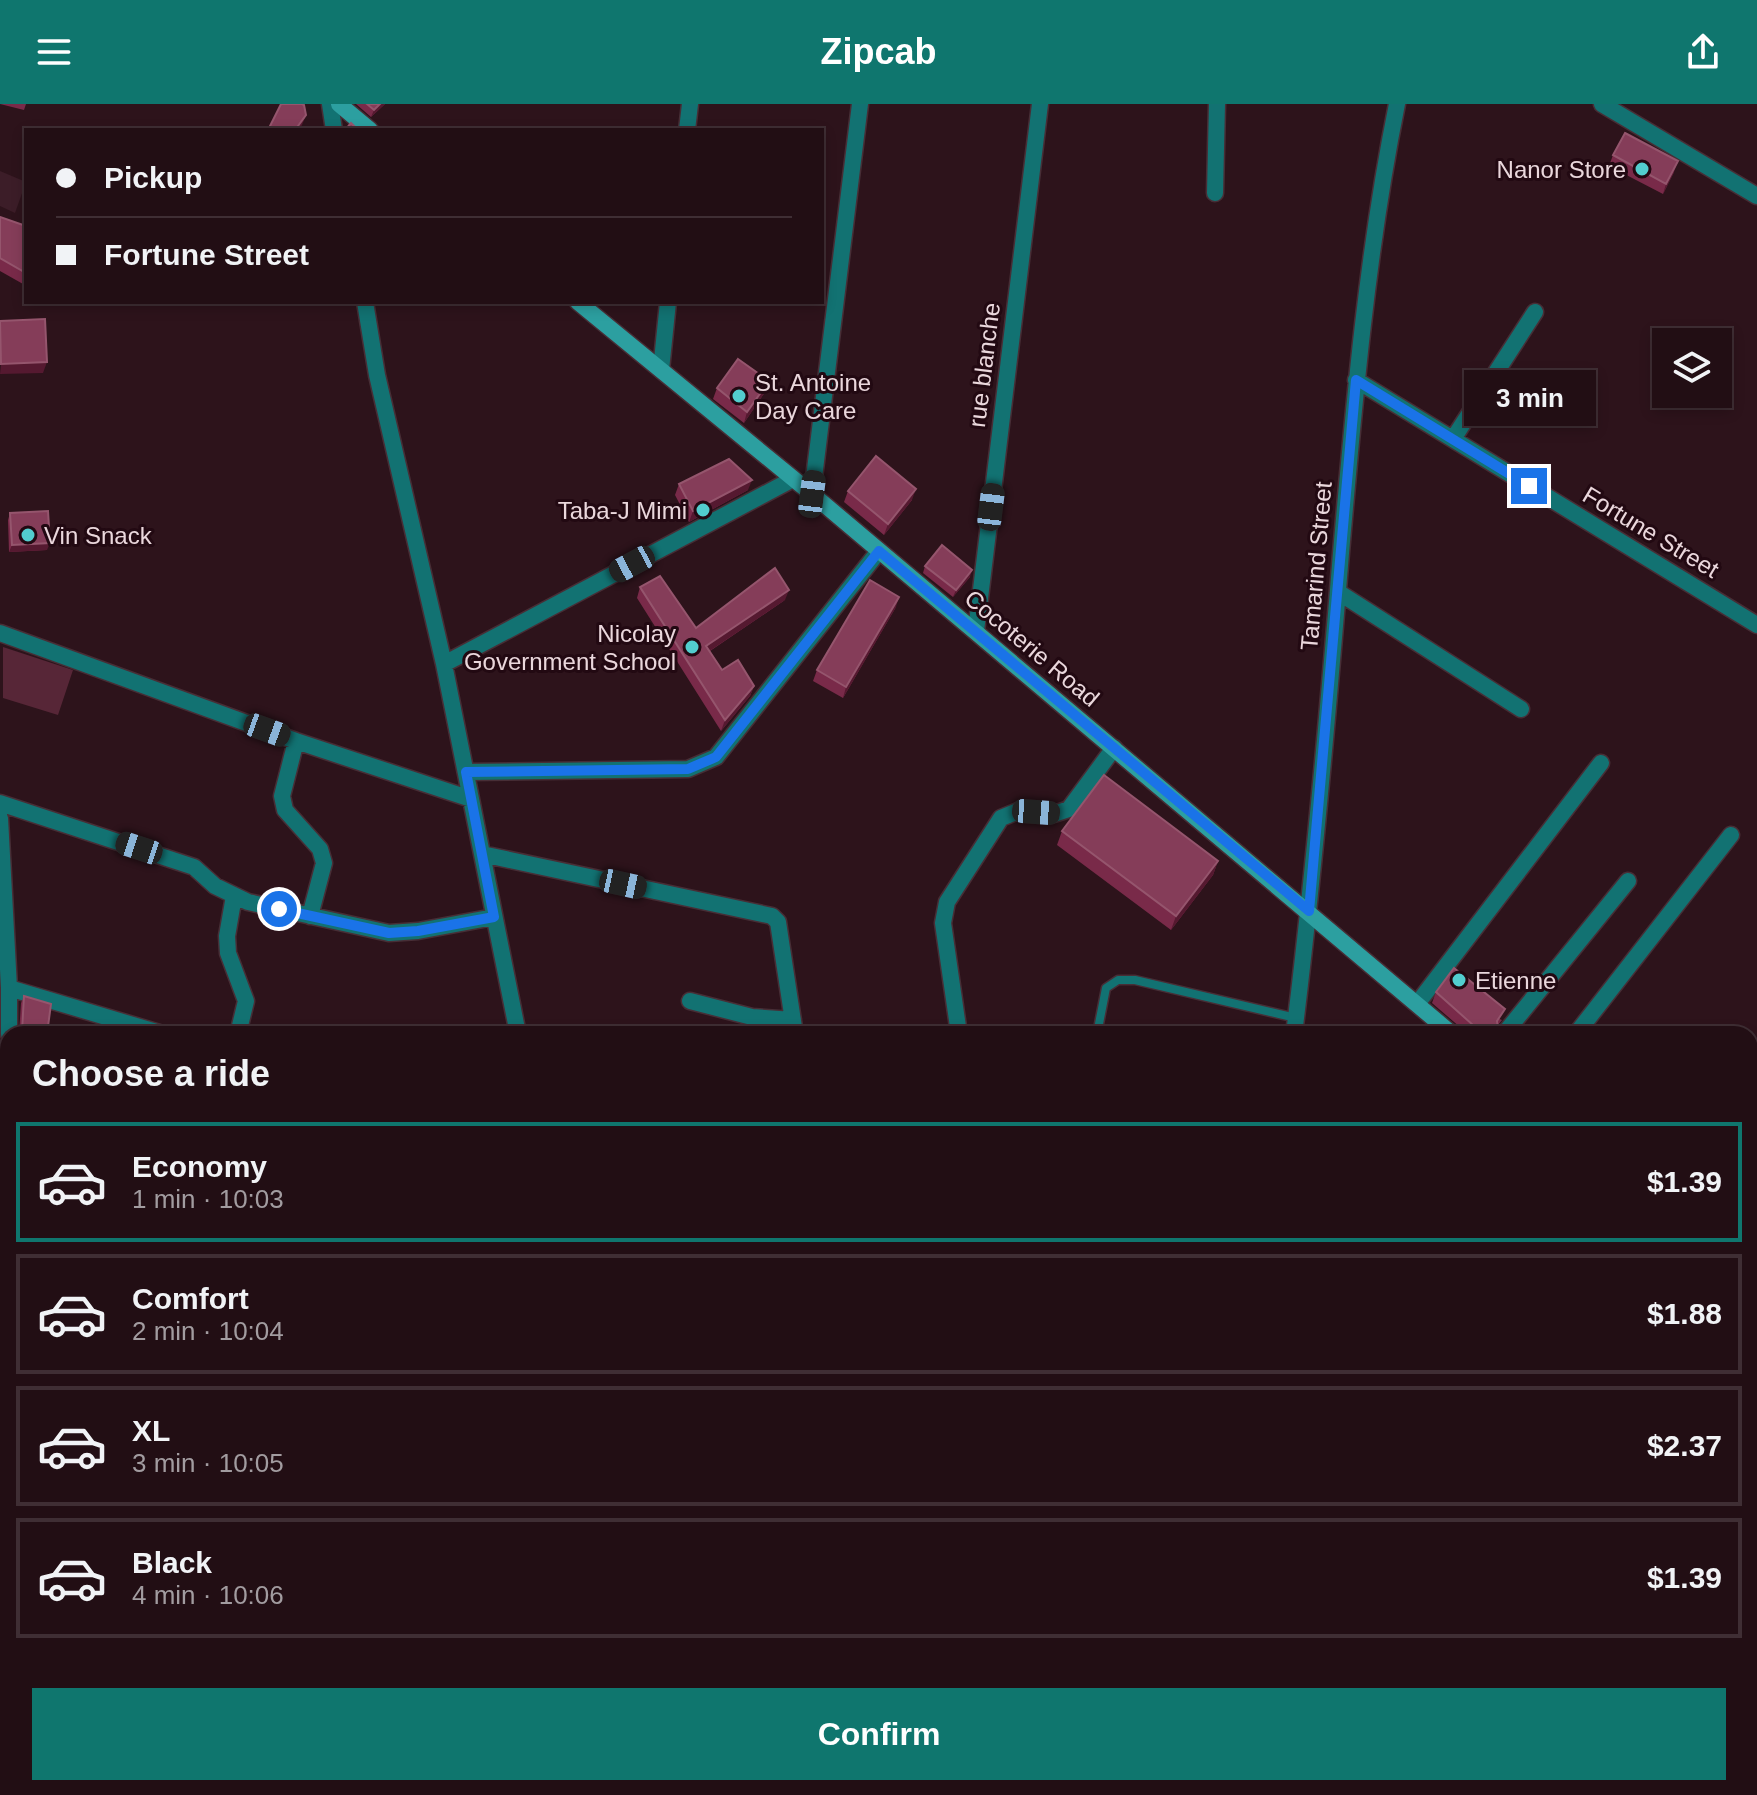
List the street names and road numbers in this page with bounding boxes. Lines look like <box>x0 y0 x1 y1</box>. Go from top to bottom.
street label: rue blanche <box>963 301 1005 429</box>
street label: Tamarind Street <box>1295 480 1337 652</box>
street label: Fortune Street <box>1578 481 1724 583</box>
street label: Cocoterie Road <box>959 584 1105 712</box>

